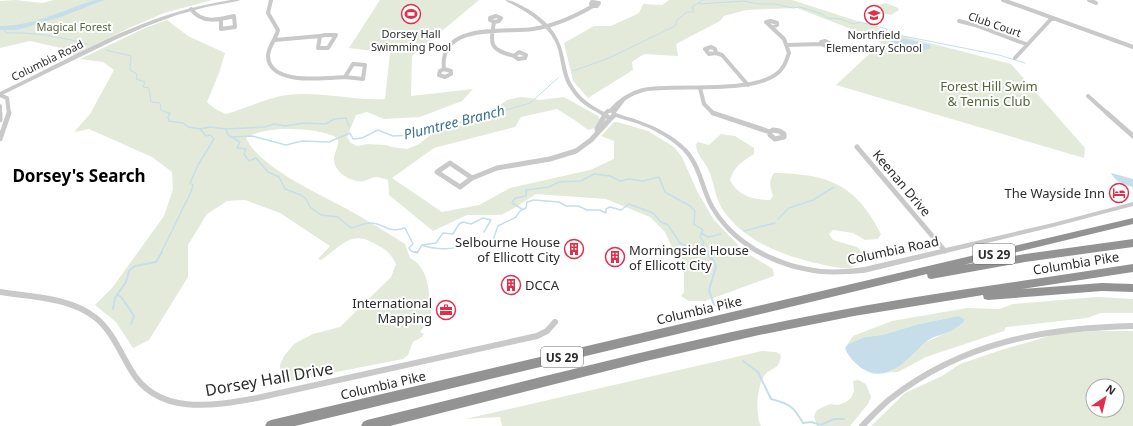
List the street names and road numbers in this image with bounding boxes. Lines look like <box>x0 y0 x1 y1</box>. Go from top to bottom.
street label: Club Court <box>966 8 1024 40</box>
street label: Columbia Road <box>8 36 86 84</box>
street label: Keenan Drive <box>869 146 935 220</box>
street label: Columbia Road <box>846 232 940 268</box>
road number: US 29 <box>973 244 1015 264</box>
street label: Columbia Pike <box>1032 247 1120 279</box>
street label: Columbia Pike <box>655 291 743 329</box>
road number: US 29 <box>541 347 583 367</box>
street label: Dorsey Hall Drive <box>203 357 335 401</box>
street label: Columbia Pike <box>339 366 427 404</box>

